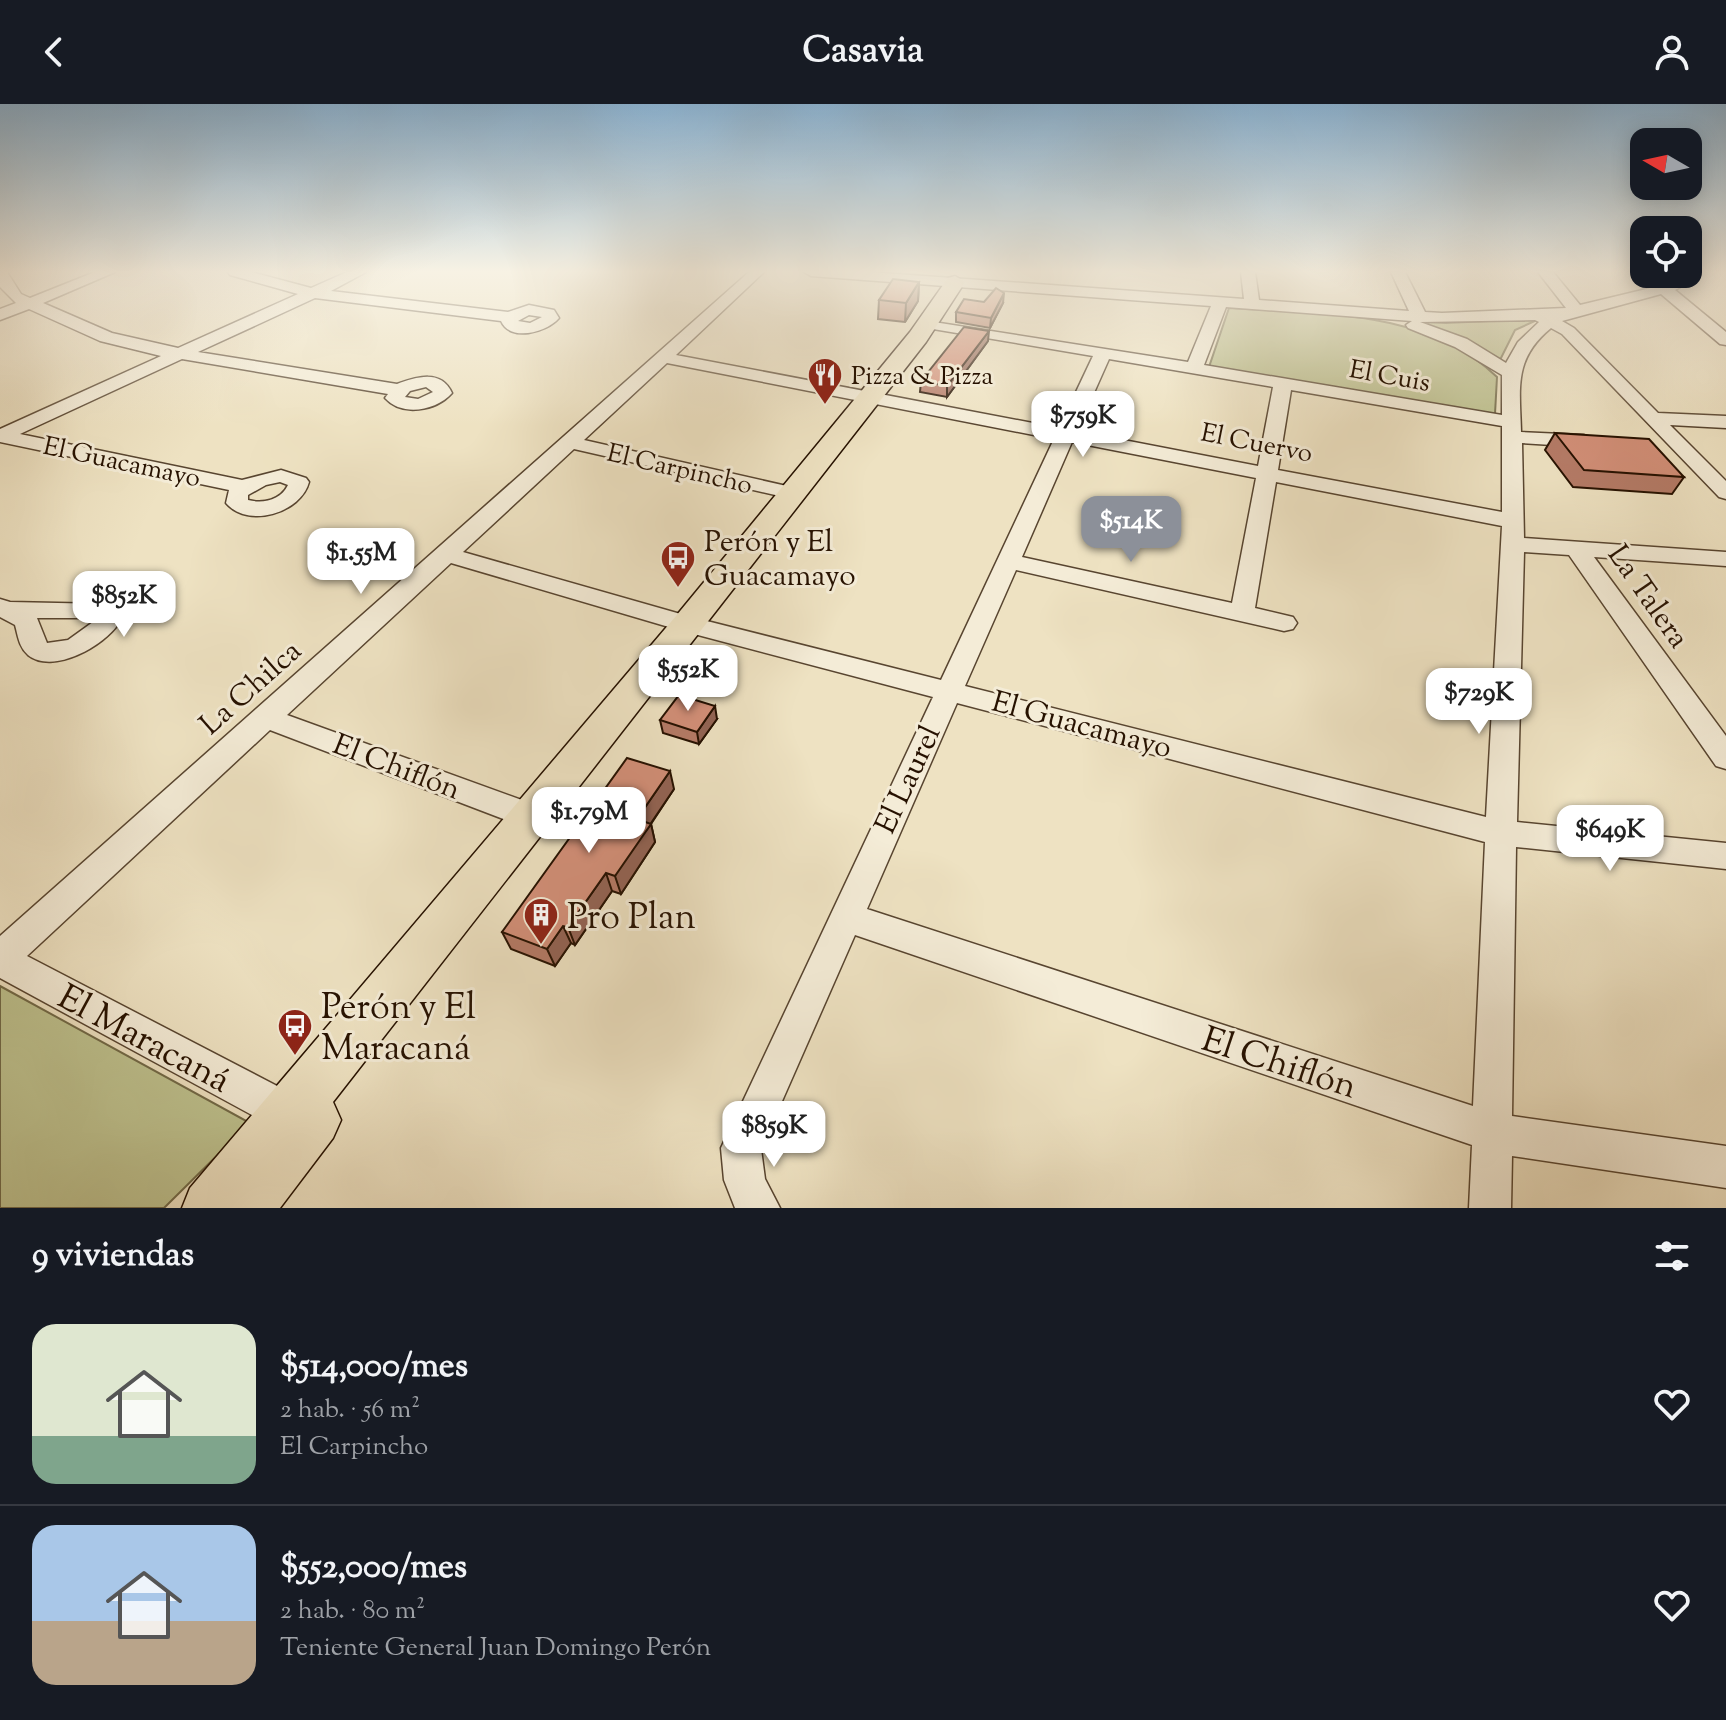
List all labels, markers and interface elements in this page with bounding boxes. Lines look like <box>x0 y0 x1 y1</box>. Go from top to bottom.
text: Casavia <box>803 26 924 78</box>
icon: back <box>32 30 76 74</box>
icon: person <box>1650 30 1694 74</box>
north arrow <box>1630 128 1702 200</box>
map controls <box>1630 128 1702 288</box>
button: locate <box>1630 216 1702 288</box>
street label: El Cuis <box>1346 352 1433 403</box>
restaurant icon: Pizza & Pizza <box>806 356 844 406</box>
place label: Pizza & Pizza <box>851 359 993 396</box>
pin: $759K <box>1027 391 1139 459</box>
text: $759K <box>1049 398 1117 435</box>
street label: El Cuervo <box>1198 416 1316 473</box>
street label: El Guacamayo <box>39 429 204 498</box>
street label: El Carpincho <box>603 436 756 505</box>
pin: $514K <box>1075 496 1187 564</box>
text: $514K <box>1099 503 1163 540</box>
place label: Perón y El Guacamayo <box>704 522 856 599</box>
pin: $1.55M <box>296 528 426 596</box>
text: $1.55M <box>325 535 397 572</box>
street label: La Talera <box>1596 537 1698 658</box>
bus stop icon: Perón y El Guacamayo <box>659 539 697 589</box>
pin: $852K <box>68 571 180 639</box>
text: $852K <box>91 578 157 615</box>
street label: La Chilca <box>191 631 312 746</box>
pin: $552K <box>632 645 744 713</box>
text: $552K <box>657 652 719 689</box>
pin: $729K <box>1423 668 1535 736</box>
text: $729K <box>1444 675 1514 712</box>
street label: El Guacamayo <box>987 682 1176 771</box>
street label: El Laurel <box>865 719 953 841</box>
street label: El Chiflón <box>326 724 466 812</box>
pin: $1.79M <box>524 787 654 855</box>
text: $1.79M <box>550 794 628 831</box>
pin: $649K <box>1554 805 1666 873</box>
text: $649K <box>1575 812 1645 849</box>
place label: Pro Plan <box>567 893 696 945</box>
building icon: Pro Plan <box>522 896 560 946</box>
street label: El Maracaná <box>47 973 239 1108</box>
place label: Perón y El Maracaná <box>321 983 476 1076</box>
bus stop icon: Perón y El Maracaná <box>276 1007 314 1057</box>
street label: El Chiflón <box>1194 1015 1363 1114</box>
pin: $859K <box>718 1101 830 1169</box>
text: $859K <box>740 1108 808 1145</box>
text: 9 viviendas <box>32 1232 194 1281</box>
icon: filters <box>1650 1234 1694 1278</box>
text: $514,000/mes <box>280 1343 468 1392</box>
icon: home <box>96 1356 192 1452</box>
icon: heart <box>1650 1382 1694 1426</box>
text: 2 hab. · 56 m² <box>280 1392 420 1429</box>
text: El Carpincho <box>280 1429 428 1466</box>
text: $552,000/mes <box>280 1544 467 1593</box>
icon: home <box>96 1557 192 1653</box>
icon: heart <box>1650 1583 1694 1627</box>
text: 2 hab. · 80 m² <box>280 1593 425 1630</box>
text: Teniente General Juan Domingo Perón <box>280 1630 711 1667</box>

